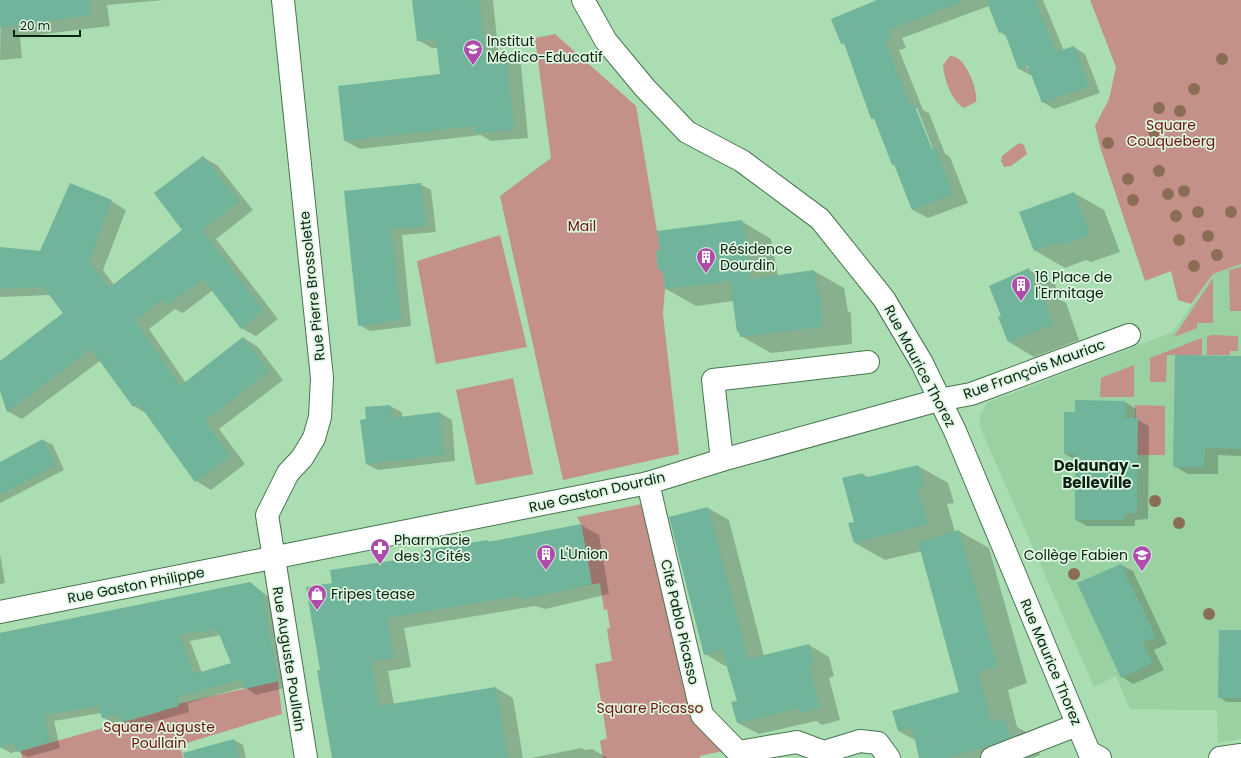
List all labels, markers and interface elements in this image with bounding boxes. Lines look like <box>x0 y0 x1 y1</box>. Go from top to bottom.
scale bar <box>14 12 80 38</box>
text: 20 m <box>20 17 50 34</box>
place label: Institut Médico-Educatif <box>487 31 603 67</box>
school or university icon: Institut Médico-Educatif <box>462 38 484 66</box>
park label: Square Couqueberg <box>1127 115 1215 151</box>
street label: Rue Pierre Brossolette <box>294 210 330 362</box>
park label: Mail <box>568 216 596 236</box>
place label: Résidence Dourdin <box>720 239 793 275</box>
building icon: Résidence Dourdin <box>695 246 717 274</box>
place label: 16 Place de l'Ermitage <box>1035 267 1113 303</box>
building icon: 16 Place de l'Ermitage <box>1010 274 1032 302</box>
street label: Rue Maurice Thorez <box>879 301 961 431</box>
street label: Rue François Mauriac <box>960 334 1108 404</box>
district label: Delaunay - Belleville <box>1054 455 1140 493</box>
street label: Rue Gaston Dourdin <box>527 467 667 517</box>
place label: Pharmacie des 3 Cités <box>394 530 471 566</box>
pharmacy icon: Pharmacie des 3 Cités <box>369 537 391 565</box>
building icon: L'Union <box>535 543 557 571</box>
place label: L'Union <box>560 544 608 564</box>
school or university icon: Collège Fabien <box>1131 544 1153 572</box>
place label: Collège Fabien <box>1024 545 1128 565</box>
street label: Cité Pablo Picasso <box>656 557 704 687</box>
street label: Rue Gaston Philippe <box>66 562 207 608</box>
shop icon: Fripes tease <box>306 583 328 611</box>
place label: Fripes tease <box>331 584 415 604</box>
street label: Rue Auguste Poullain <box>268 585 310 733</box>
street label: Rue Maurice Thorez <box>1015 596 1087 728</box>
park label: Square Picasso <box>597 698 703 718</box>
park label: Square Auguste Poullain <box>103 717 215 753</box>

